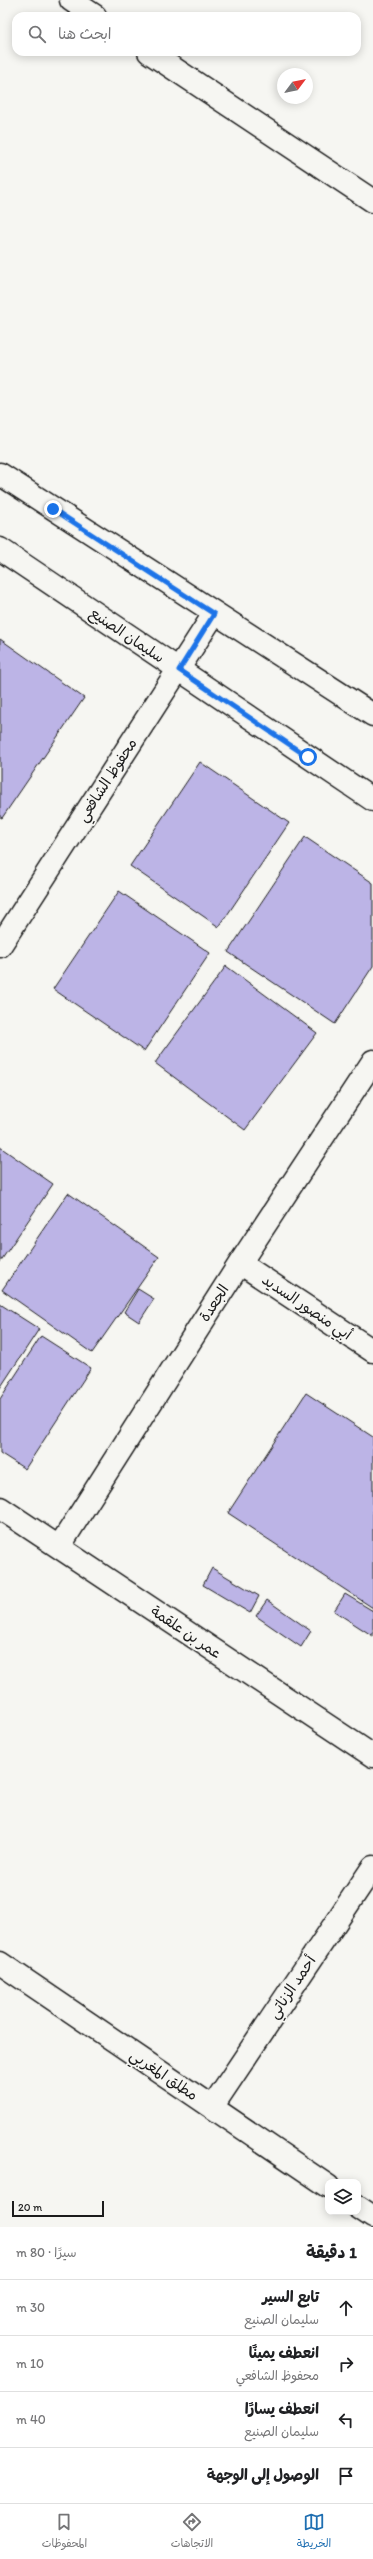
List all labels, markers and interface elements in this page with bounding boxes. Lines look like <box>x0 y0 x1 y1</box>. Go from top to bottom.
search box <box>12 12 361 56</box>
icon: search <box>26 23 48 45</box>
text: ابحث هنا <box>58 25 112 43</box>
north arrow <box>277 68 313 104</box>
route end <box>44 500 62 518</box>
street label: سليمان الصنيع <box>85 603 168 668</box>
street label: محفوظ الشافعي <box>73 735 144 827</box>
route start <box>299 748 317 766</box>
street label: أبي منصور السديد <box>256 1270 356 1347</box>
street label: الجعدة <box>195 1281 233 1325</box>
street label: عمر بن علقمة <box>147 1602 225 1662</box>
street label: أحمد الزناتي <box>264 1952 323 2024</box>
street label: مطلق المغربي <box>124 2046 201 2108</box>
map controls <box>325 2179 361 2215</box>
button: layers <box>325 2179 361 2215</box>
scale bar <box>12 2199 104 2218</box>
text: 20 m <box>18 2201 42 2214</box>
text: 1 دقيقة <box>306 2242 357 2262</box>
text: سيرًا · 80 m <box>16 2245 77 2260</box>
text: تابع السير <box>262 2288 319 2306</box>
icon: ahead <box>335 2297 357 2319</box>
text: 30 m <box>16 2300 45 2315</box>
text: سليمان الصنيع <box>244 2312 319 2327</box>
text: انعطف يمينًا <box>249 2344 319 2362</box>
icon: right <box>335 2353 357 2375</box>
text: 10 m <box>16 2356 44 2371</box>
text: محفوظ الشافعي <box>236 2368 319 2383</box>
text: انعطف يسارًا <box>245 2400 319 2418</box>
icon: left <box>335 2409 357 2431</box>
text: 40 m <box>16 2412 46 2427</box>
text: سليمان الصنيع <box>244 2424 319 2439</box>
icon: arrive <box>335 2465 357 2487</box>
text: الوصول إلى الوجهة <box>207 2466 319 2484</box>
tab: المحفوظات <box>42 2511 87 2553</box>
tab: الاتجاهات <box>171 2511 213 2553</box>
tab: الخريطة <box>297 2511 331 2553</box>

